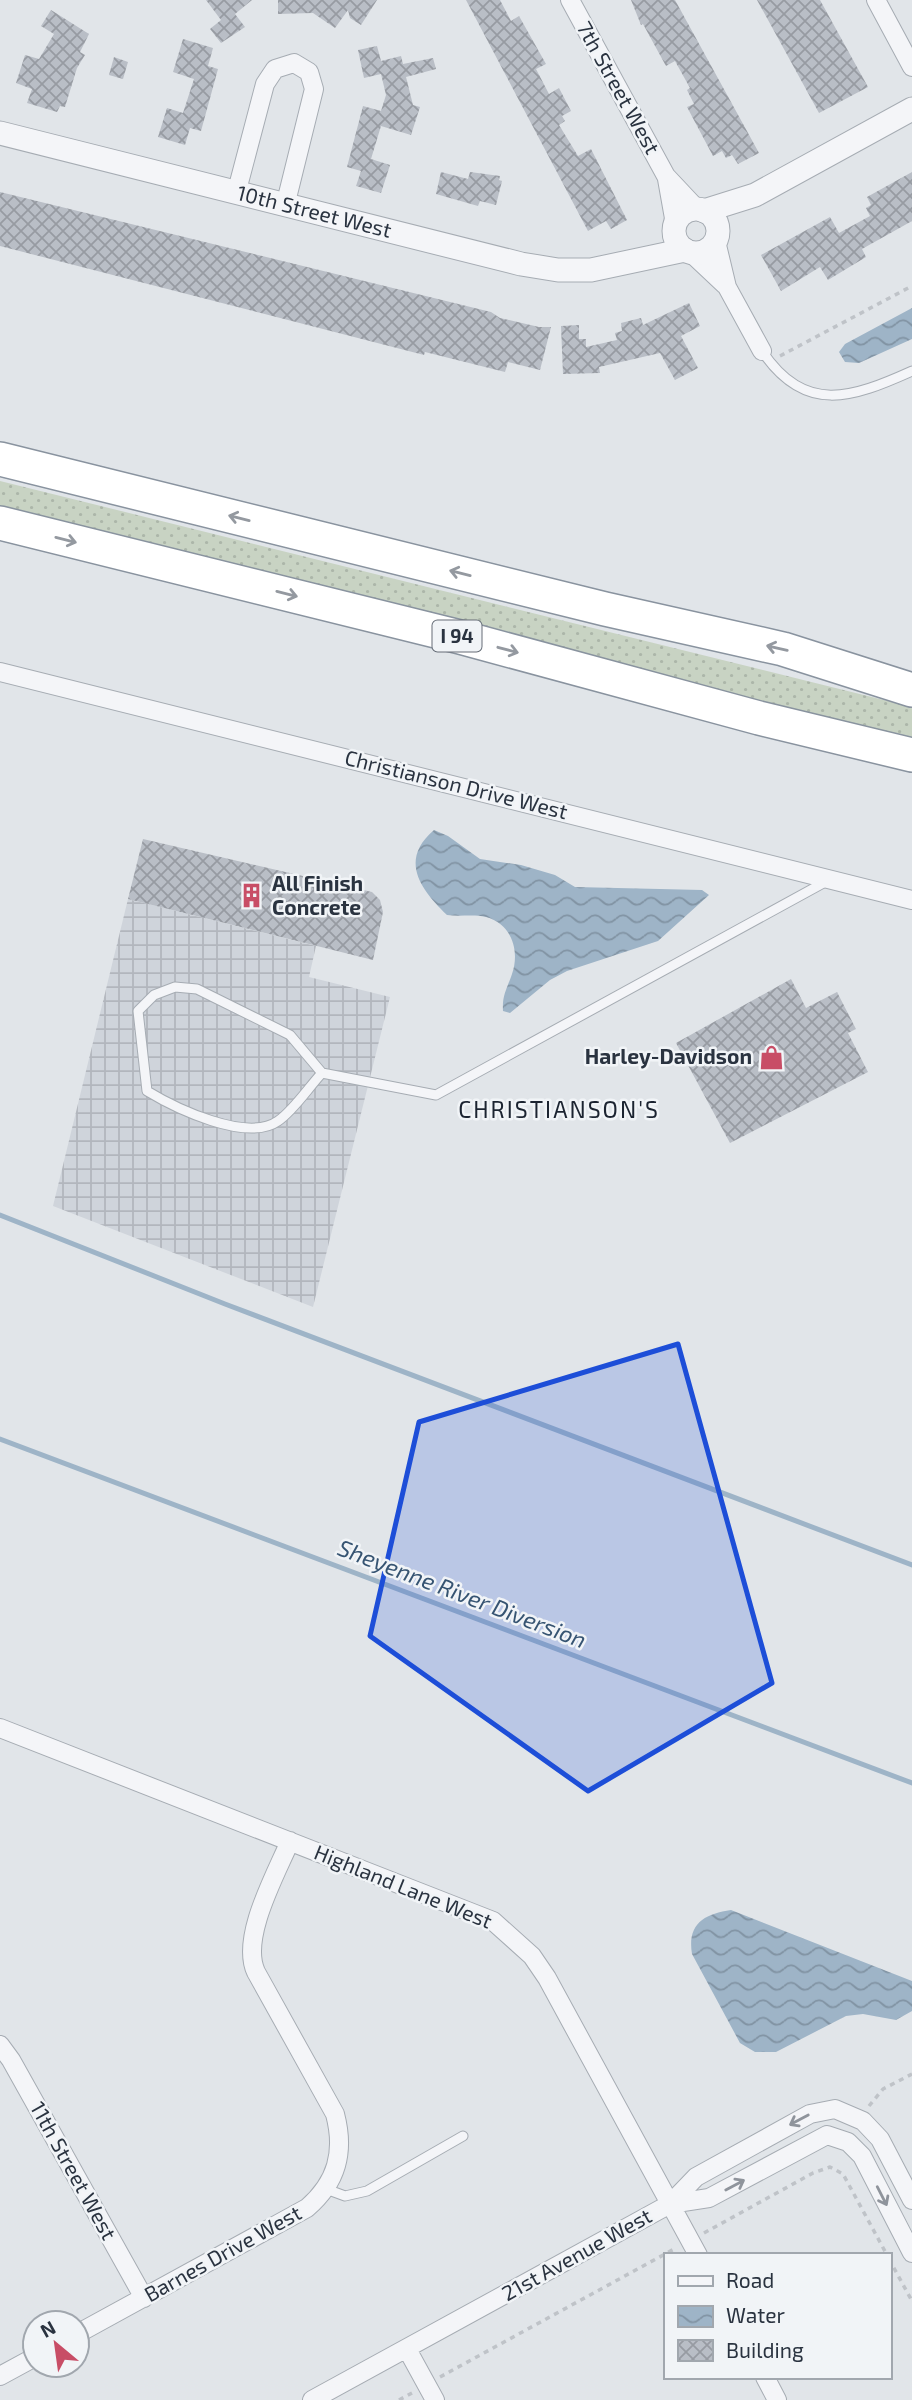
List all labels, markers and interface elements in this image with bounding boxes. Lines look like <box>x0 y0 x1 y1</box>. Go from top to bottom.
street label: 7th Street West <box>573 17 666 158</box>
street label: 10th Street West <box>235 179 394 242</box>
one-way arrow <box>228 511 251 524</box>
one-way arrow <box>54 534 77 547</box>
one-way arrow <box>449 566 472 579</box>
one-way arrow <box>275 588 298 601</box>
road number: I 94 <box>433 621 482 652</box>
one-way arrow <box>766 641 788 654</box>
one-way arrow <box>496 644 518 657</box>
street label: Christianson Drive West <box>342 744 570 823</box>
place label: All Finish Concrete <box>272 870 363 919</box>
building icon: All Finish Concrete <box>238 882 266 910</box>
place label: Harley-Davidson <box>585 1043 752 1069</box>
shop icon: Harley-Davidson <box>758 1043 786 1071</box>
district label: CHRISTIANSON'S <box>458 1095 660 1123</box>
water label: Sheyenne River Diversion <box>334 1533 590 1653</box>
street label: Highland Lane West <box>311 1839 496 1933</box>
street label: 11th Street West <box>26 2097 123 2244</box>
one-way arrow <box>789 2113 810 2127</box>
one-way arrow <box>724 2177 744 2191</box>
one-way arrow <box>875 2185 889 2206</box>
street label: Barnes Drive West <box>139 2199 305 2306</box>
street label: 21st Avenue West <box>497 2202 655 2305</box>
legend <box>664 2253 891 2379</box>
text: Road <box>726 2267 774 2292</box>
text: Water <box>726 2302 785 2327</box>
north arrow <box>21 2309 91 2379</box>
text: N <box>36 2315 59 2342</box>
text: Building <box>726 2337 804 2362</box>

